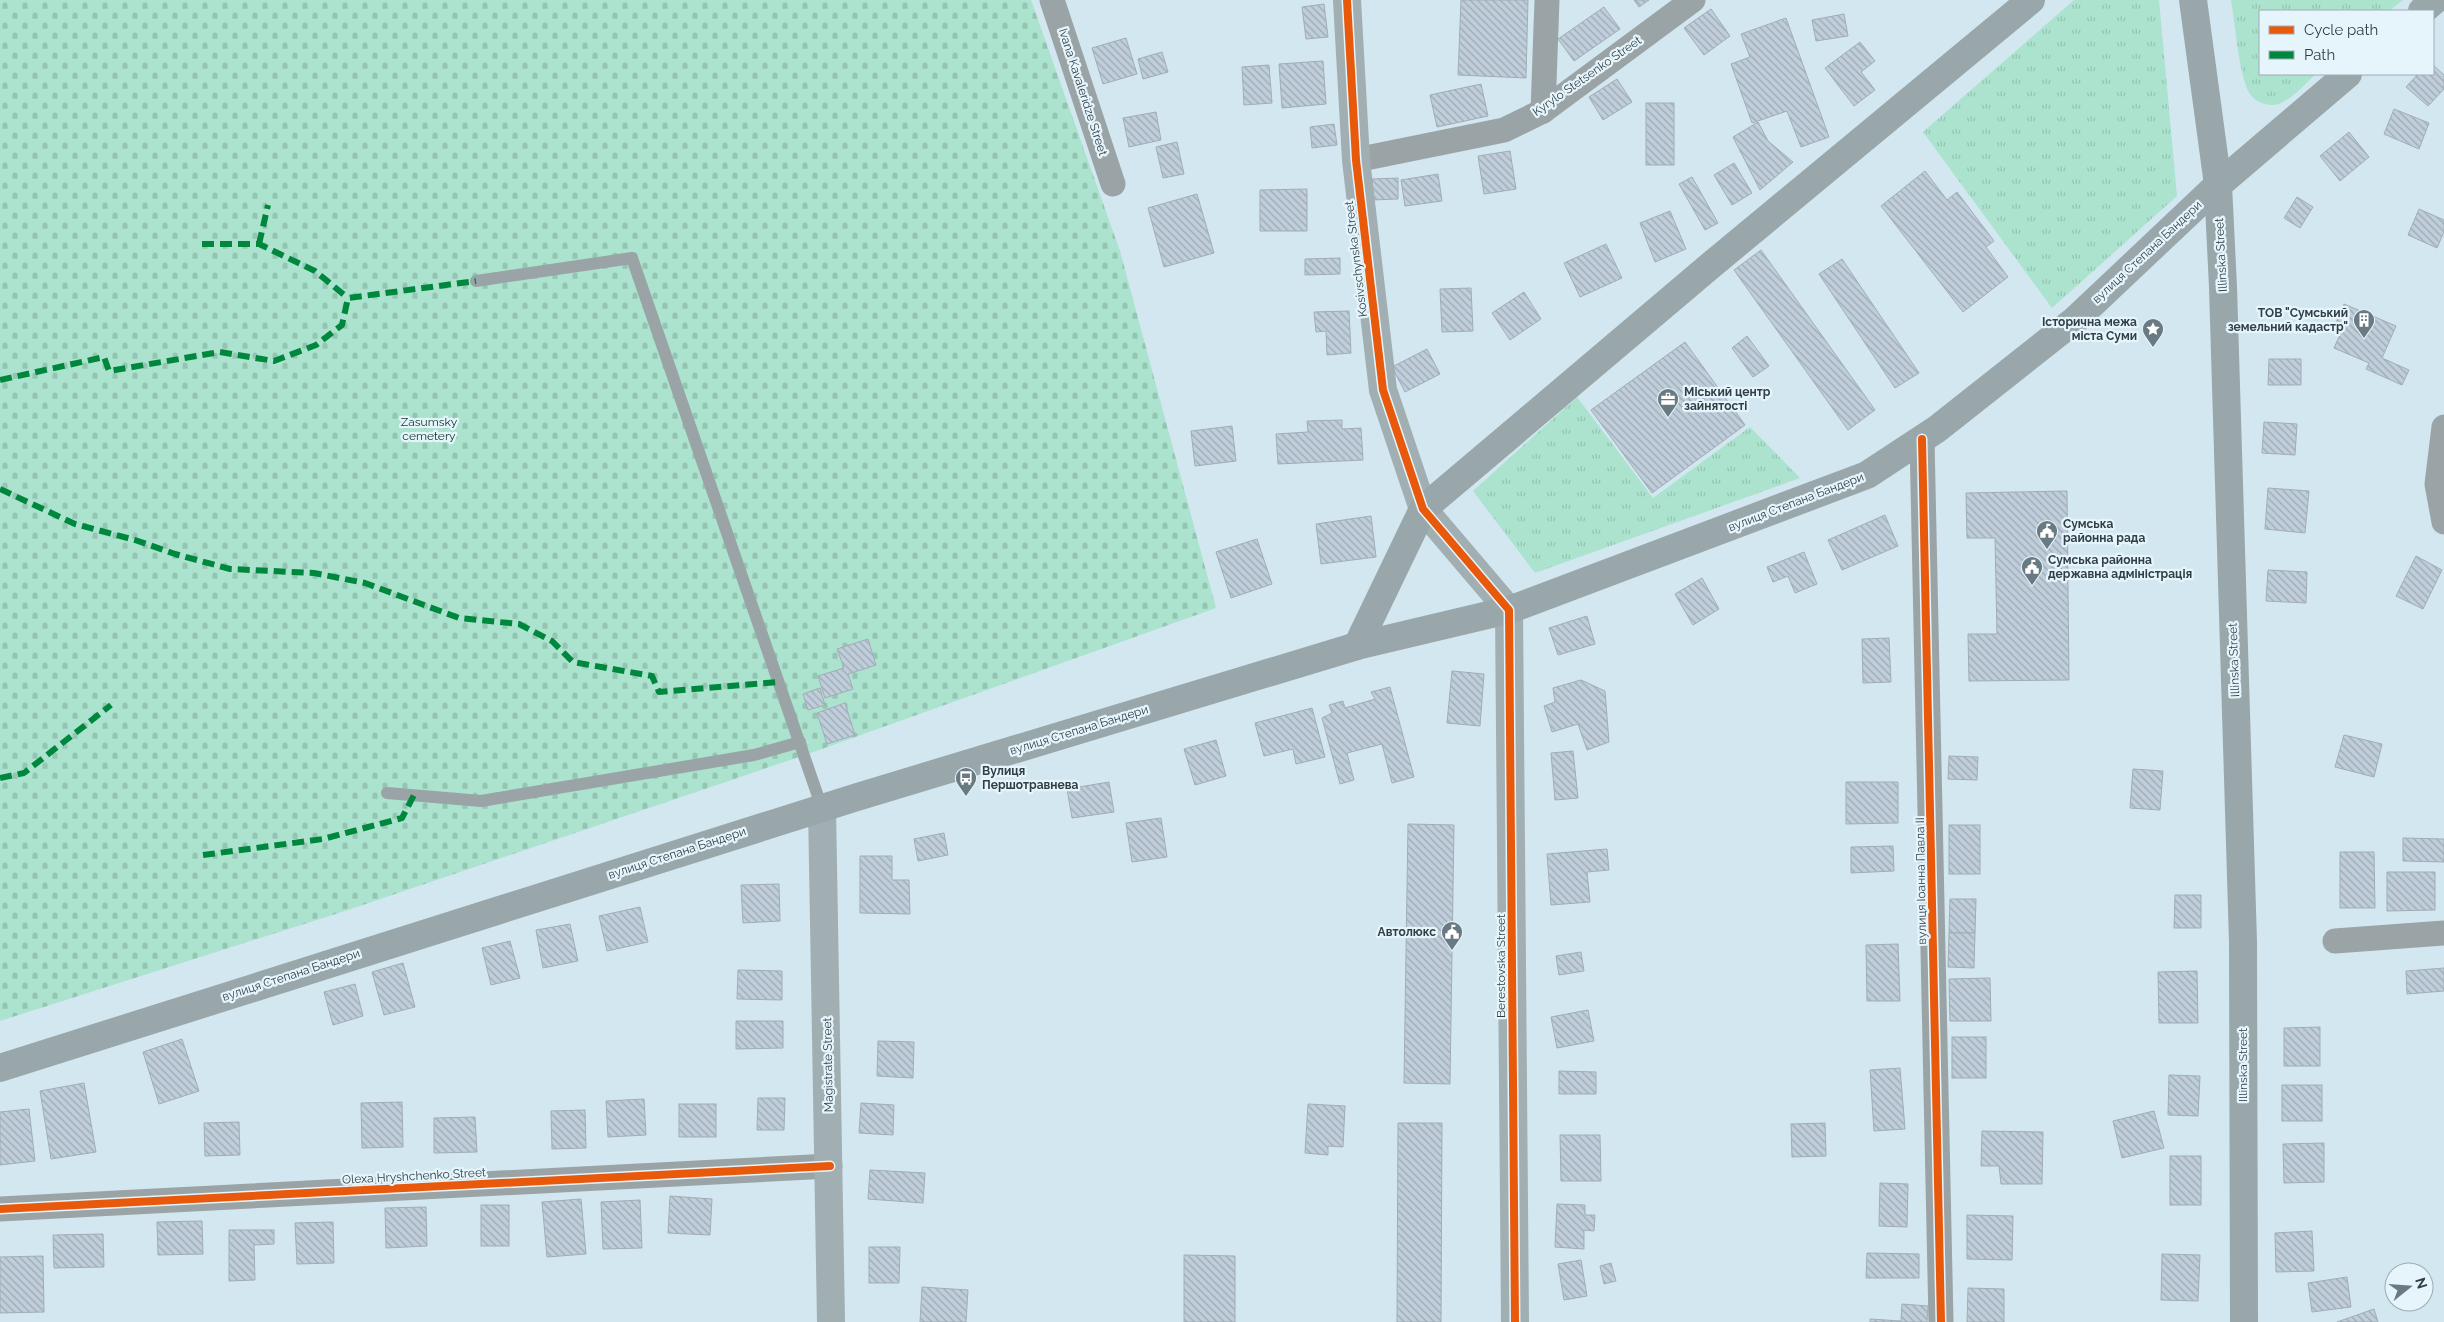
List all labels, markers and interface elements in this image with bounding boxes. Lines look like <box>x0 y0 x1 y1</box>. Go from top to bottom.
legend <box>2259 10 2434 75</box>
text: Cycle path <box>2304 21 2378 39</box>
street label: Ivana Kavaleridze Street <box>1056 27 1110 157</box>
street label: Kyrylo Stetsenko Street <box>1530 33 1644 119</box>
text: Path <box>2304 46 2335 64</box>
street label: вулиця Степана Бандери <box>2090 198 2204 306</box>
street label: Kosivschynska Street <box>1342 200 1370 318</box>
street label: Illinska Street <box>2212 218 2230 292</box>
place label: ТОВ "Сумський земельний кадастр" <box>2228 306 2348 334</box>
building icon: ТОВ "Сумський земельний кадастр" <box>2352 308 2376 339</box>
place label: Історична межа міста Суми <box>2042 315 2137 343</box>
place icon: Історична межа міста Суми <box>2141 317 2165 348</box>
place label: Міський центр зайнятості <box>1684 385 1771 413</box>
office icon: Міський центр зайнятості <box>1656 387 1680 418</box>
park label: Zasumsky cemetery <box>401 415 458 443</box>
street label: вулиця Степана Бандери <box>1726 470 1866 534</box>
place label: Сумська районна рада <box>2063 517 2145 545</box>
public building icon: Сумська районна рада <box>2035 519 2059 550</box>
place label: Сумська районна державна адміністрація <box>2048 553 2192 581</box>
public building icon: Сумська районна державна адміністрація <box>2020 555 2044 586</box>
street label: Illinska Street <box>2226 623 2242 697</box>
street label: вулиця Степана Бандери <box>1008 702 1150 758</box>
place label: Вулиця Першотравнева <box>982 764 1079 792</box>
bus stop icon: Вулиця Першотравнева <box>954 766 978 797</box>
street label: вулиця Іоанна Павла II <box>1913 817 1929 945</box>
street label: вулиця Степана Бандери <box>606 824 748 882</box>
street label: Berestovska Street <box>1494 914 1508 1018</box>
public building icon: Автолюкс <box>1440 920 1464 951</box>
place label: Автолюкс <box>1378 925 1436 939</box>
street label: вулиця Степана Бандери <box>220 946 362 1004</box>
street label: Magistrate Street <box>820 1017 836 1113</box>
street label: Illinska Street <box>2236 1028 2250 1102</box>
street label: Olexa Hryshchenko Street <box>342 1165 486 1187</box>
north arrow <box>2384 1262 2434 1312</box>
text: N <box>2412 1276 2431 1291</box>

